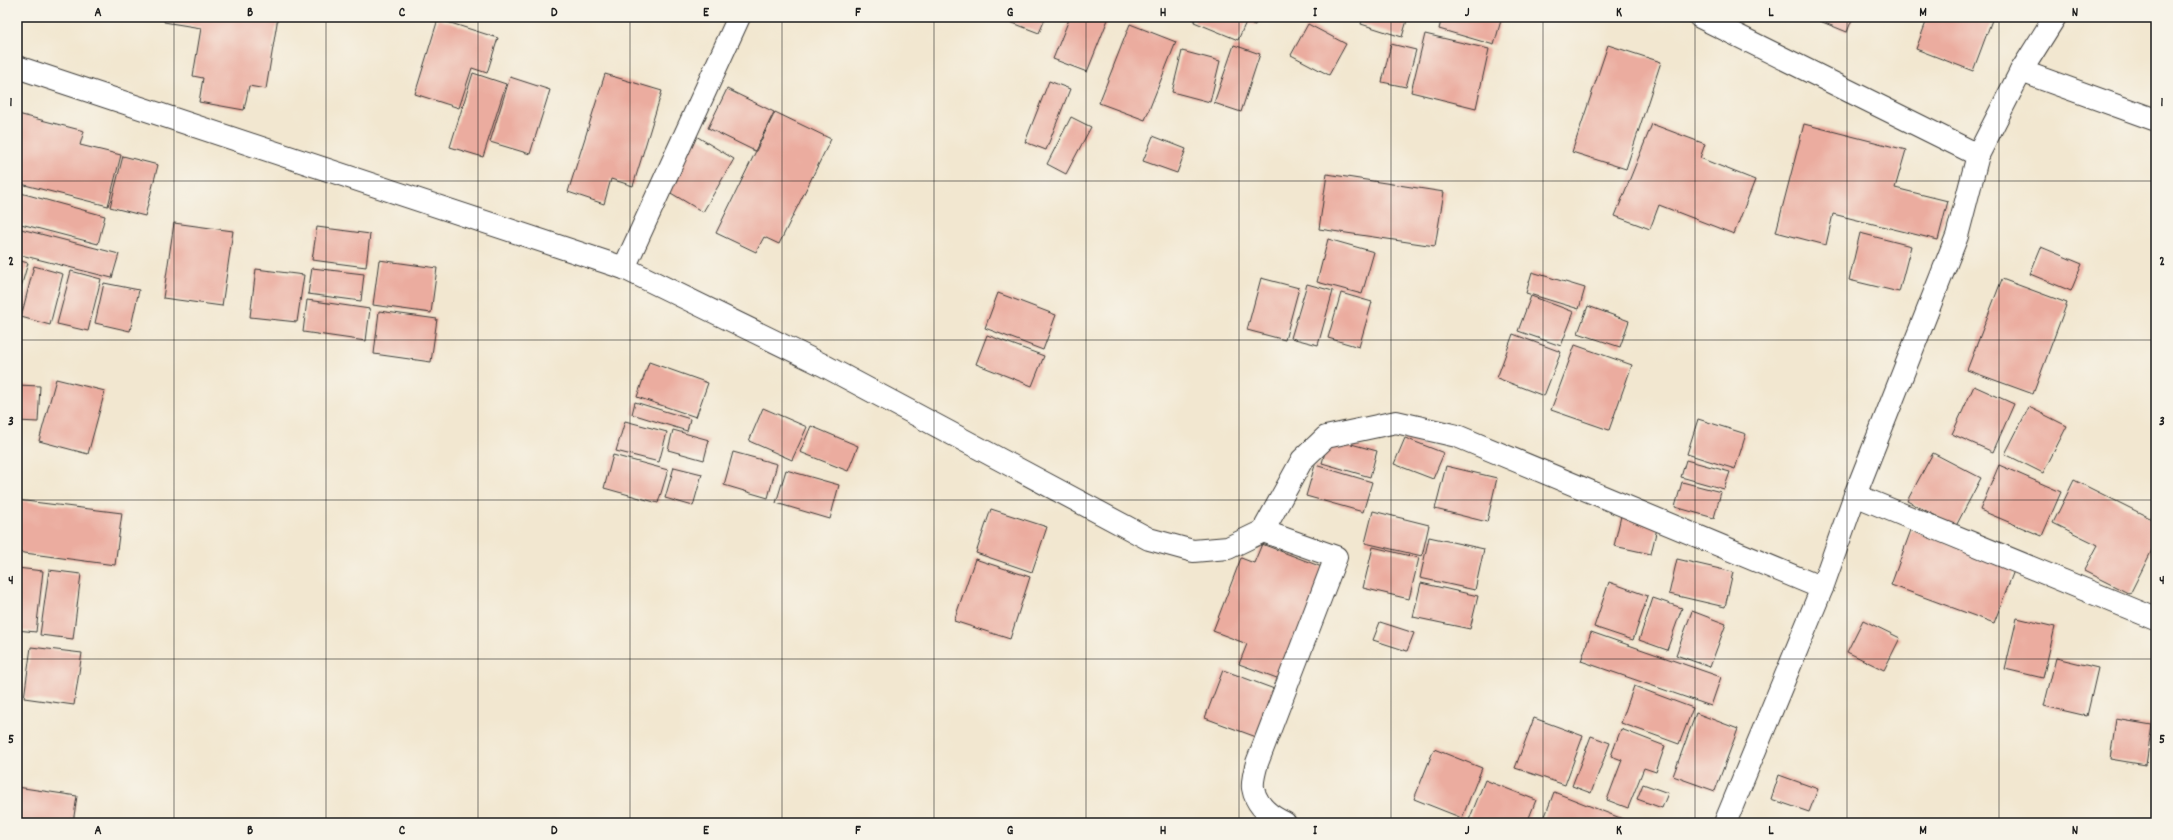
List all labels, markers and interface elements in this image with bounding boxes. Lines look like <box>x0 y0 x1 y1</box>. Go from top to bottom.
text: A <box>94 4 102 23</box>
text: B <box>247 4 253 23</box>
text: C <box>399 4 406 23</box>
text: D <box>551 4 558 23</box>
text: E <box>703 4 710 23</box>
text: F <box>855 4 861 23</box>
text: G <box>1007 4 1014 23</box>
text: H <box>1160 4 1167 23</box>
text: I <box>1313 4 1318 23</box>
text: J <box>1465 4 1470 23</box>
text: K <box>1616 4 1622 23</box>
text: L <box>1768 4 1774 23</box>
text: M <box>1919 4 1927 23</box>
text: N <box>2072 4 2078 23</box>
text: 1 <box>10 94 13 113</box>
text: 1 <box>2161 94 2164 113</box>
text: 2 <box>8 253 14 272</box>
text: 2 <box>2159 253 2165 272</box>
text: 3 <box>8 413 14 432</box>
text: 3 <box>2159 413 2165 432</box>
text: 4 <box>8 572 14 591</box>
text: 4 <box>2159 572 2165 591</box>
text: 5 <box>8 731 14 750</box>
text: 5 <box>2159 731 2165 750</box>
text: A <box>94 822 102 840</box>
text: B <box>247 822 253 840</box>
text: C <box>399 822 406 840</box>
text: D <box>551 822 558 840</box>
text: E <box>703 822 710 840</box>
text: F <box>855 822 861 840</box>
text: G <box>1007 822 1014 840</box>
text: H <box>1160 822 1167 840</box>
text: I <box>1313 822 1318 840</box>
text: J <box>1465 822 1470 840</box>
text: K <box>1616 822 1622 840</box>
text: L <box>1768 822 1774 840</box>
text: M <box>1919 822 1927 840</box>
text: N <box>2072 822 2078 840</box>

